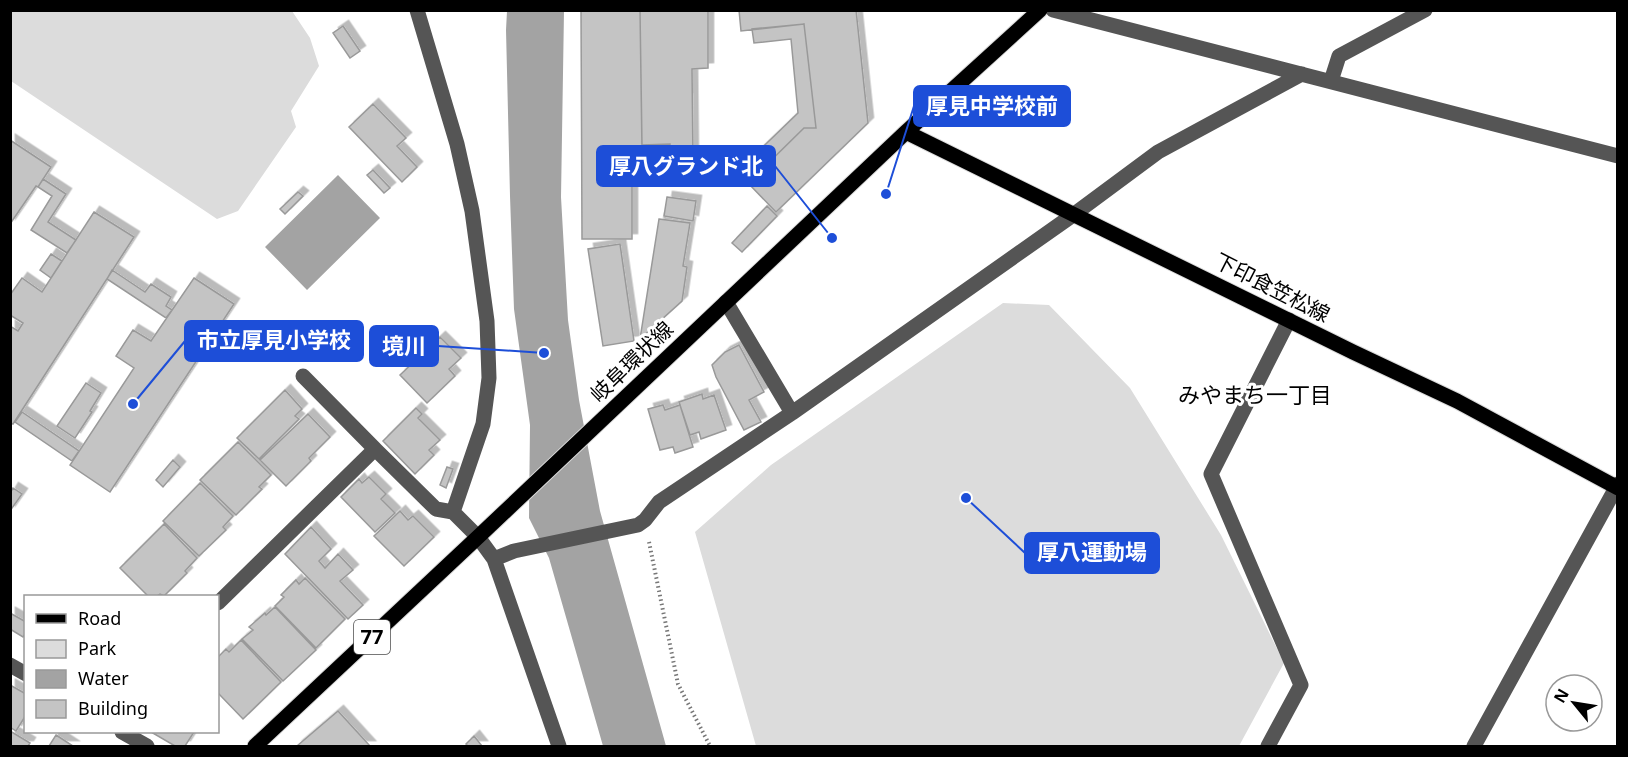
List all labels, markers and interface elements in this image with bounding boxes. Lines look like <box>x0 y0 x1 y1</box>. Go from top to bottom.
callout: 厚見中学校前 <box>914 86 1070 126</box>
text: 厚見中学校前 <box>926 90 1058 120</box>
callout: 厚八グランド北 <box>597 146 775 186</box>
text: 厚八グランド北 <box>609 150 763 180</box>
street label: 下印食笠松線 <box>1210 246 1335 328</box>
street label: 岐阜環状線 <box>584 315 679 408</box>
callout: 市立厚見小学校 <box>185 321 363 361</box>
text: 市立厚見小学校 <box>197 324 351 354</box>
callout: 境川 <box>370 326 438 366</box>
text: 境川 <box>382 330 426 360</box>
district label: みやまち一丁目 <box>1178 379 1332 409</box>
callout: 厚八運動場 <box>1025 533 1159 573</box>
text: 厚八運動場 <box>1037 536 1147 566</box>
legend <box>24 595 219 733</box>
text: Road <box>78 606 121 630</box>
road number: 77 <box>354 620 390 654</box>
text: Park <box>78 636 116 660</box>
text: Water <box>78 666 129 690</box>
north arrow <box>1544 673 1604 733</box>
text: N <box>1548 684 1574 707</box>
text: Building <box>78 696 148 720</box>

